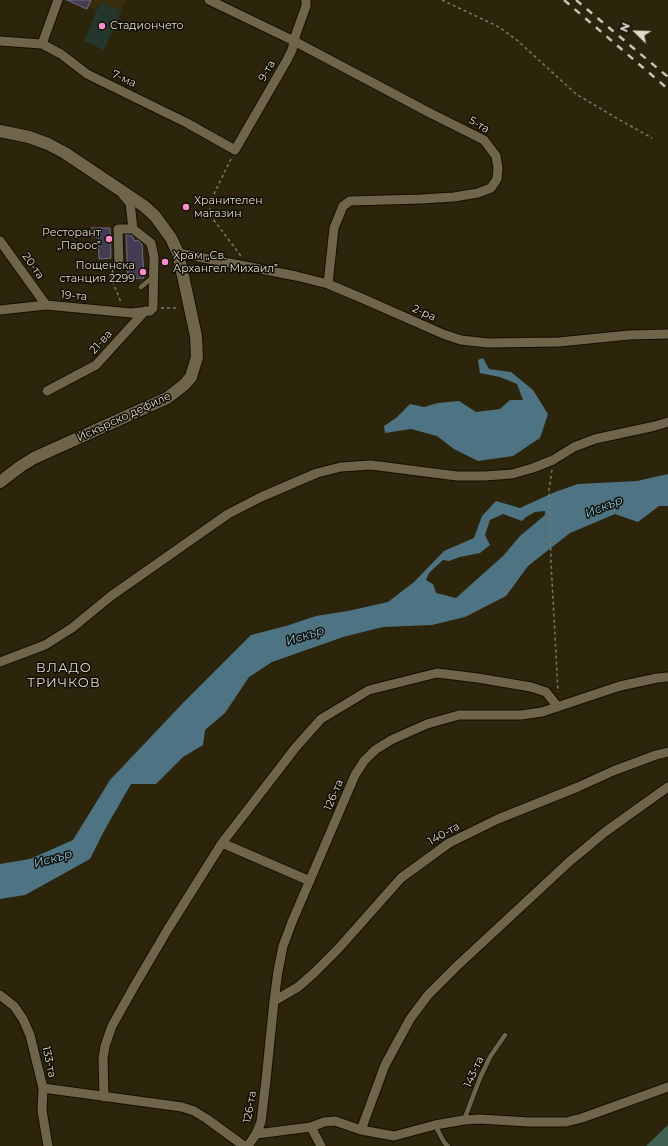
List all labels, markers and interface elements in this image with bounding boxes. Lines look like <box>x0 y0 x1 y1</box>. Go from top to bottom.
north arrow <box>616 12 656 52</box>
place label: Стадиончето <box>110 19 184 33</box>
text: N <box>617 20 633 34</box>
marker: Стадиончето <box>97 21 107 31</box>
street label: 9-та <box>256 58 278 84</box>
street label: 7-ма <box>110 68 138 90</box>
street label: 5-та <box>466 114 492 136</box>
place label: Хранителен магазин <box>194 194 263 220</box>
marker: Хранителен магазин <box>181 202 191 212</box>
place label: Ресторант „Парос‟ <box>42 226 101 252</box>
marker: Ресторант „Парос‟ <box>104 234 114 244</box>
place label: Храм „Св. Архангел Михаил‟ <box>173 249 278 275</box>
street label: 20-та <box>19 250 47 282</box>
marker: Храм „Св. Архангел Михаил‟ <box>160 257 170 267</box>
place label: Пощенска станция 2299 <box>59 259 135 285</box>
marker: Пощенска станция 2299 <box>138 267 148 277</box>
street label: 19-та <box>60 288 88 304</box>
street label: 2-ра <box>410 302 438 324</box>
street label: 21-ва <box>87 327 115 357</box>
street label: Искърско дефиле <box>75 389 173 445</box>
water label: Искър <box>583 493 625 521</box>
water label: Искър <box>284 623 326 649</box>
district label: ВЛАДО ТРИЧКОВ <box>27 660 101 691</box>
street label: 126-та <box>322 777 346 813</box>
street label: 140-та <box>426 820 462 848</box>
water label: Искър <box>32 847 74 871</box>
street label: 133-та <box>39 1045 59 1079</box>
street label: 143-та <box>461 1054 487 1090</box>
street label: 126-та <box>241 1090 259 1124</box>

